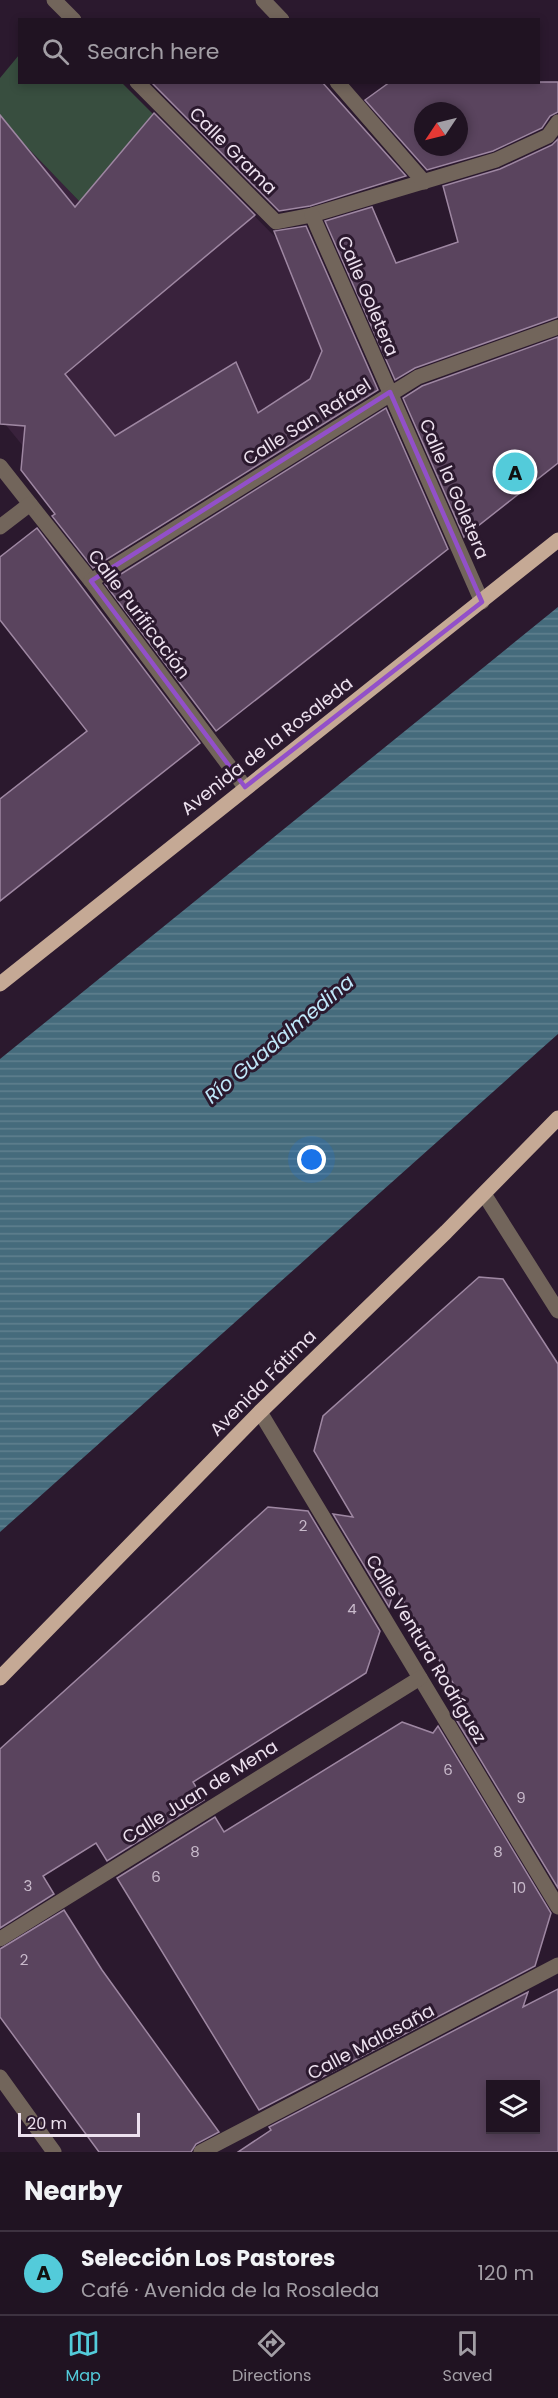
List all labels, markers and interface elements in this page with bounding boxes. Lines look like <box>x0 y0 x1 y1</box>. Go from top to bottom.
search box <box>18 18 540 84</box>
icon: search <box>39 35 72 68</box>
text: Search here <box>87 36 220 67</box>
street label: Calle Grama <box>184 101 283 200</box>
north arrow <box>414 102 468 156</box>
street label: Calle Goletera <box>332 232 405 360</box>
street label: Calle San Rafael <box>238 372 376 471</box>
street label: Calle la Goletera <box>414 415 495 563</box>
pin: A <box>496 450 534 494</box>
street label: Calle Purificación <box>83 544 196 683</box>
street label: Avenida de la Rosaleda <box>175 671 358 821</box>
water label: Río Guadalmedina <box>198 968 360 1110</box>
your location <box>297 1145 326 1174</box>
street label: Avenida Fátima <box>204 1324 321 1441</box>
house number: 2 <box>299 1515 307 1536</box>
street label: Calle Ventura Rodríguez <box>360 1550 493 1748</box>
house number: 4 <box>347 1598 357 1619</box>
street label: Calle Juan de Mena <box>117 1734 282 1850</box>
house number: 6 <box>443 1759 453 1780</box>
house number: 9 <box>516 1787 526 1808</box>
house number: 8 <box>190 1841 200 1862</box>
house number: 8 <box>493 1841 503 1862</box>
house number: 6 <box>151 1866 161 1887</box>
house number: 3 <box>24 1875 32 1896</box>
house number: 10 <box>512 1877 526 1898</box>
house number: 2 <box>20 1949 28 1970</box>
street label: Calle Malasaña <box>303 1998 439 2086</box>
map controls <box>486 2080 540 2134</box>
button: layers <box>486 2080 540 2134</box>
scale bar <box>18 2110 140 2138</box>
text: 20 m <box>27 2112 67 2135</box>
text: Nearby <box>24 2173 122 2209</box>
text: Selección Los Pastores <box>81 2243 335 2274</box>
text: A <box>36 2259 51 2287</box>
text: 120 m <box>478 2259 534 2287</box>
text: Café · Avenida de la Rosaleda <box>81 2276 379 2304</box>
tab: Map <box>66 2327 101 2388</box>
tab: Directions <box>232 2327 311 2388</box>
tab: Saved <box>443 2327 492 2388</box>

